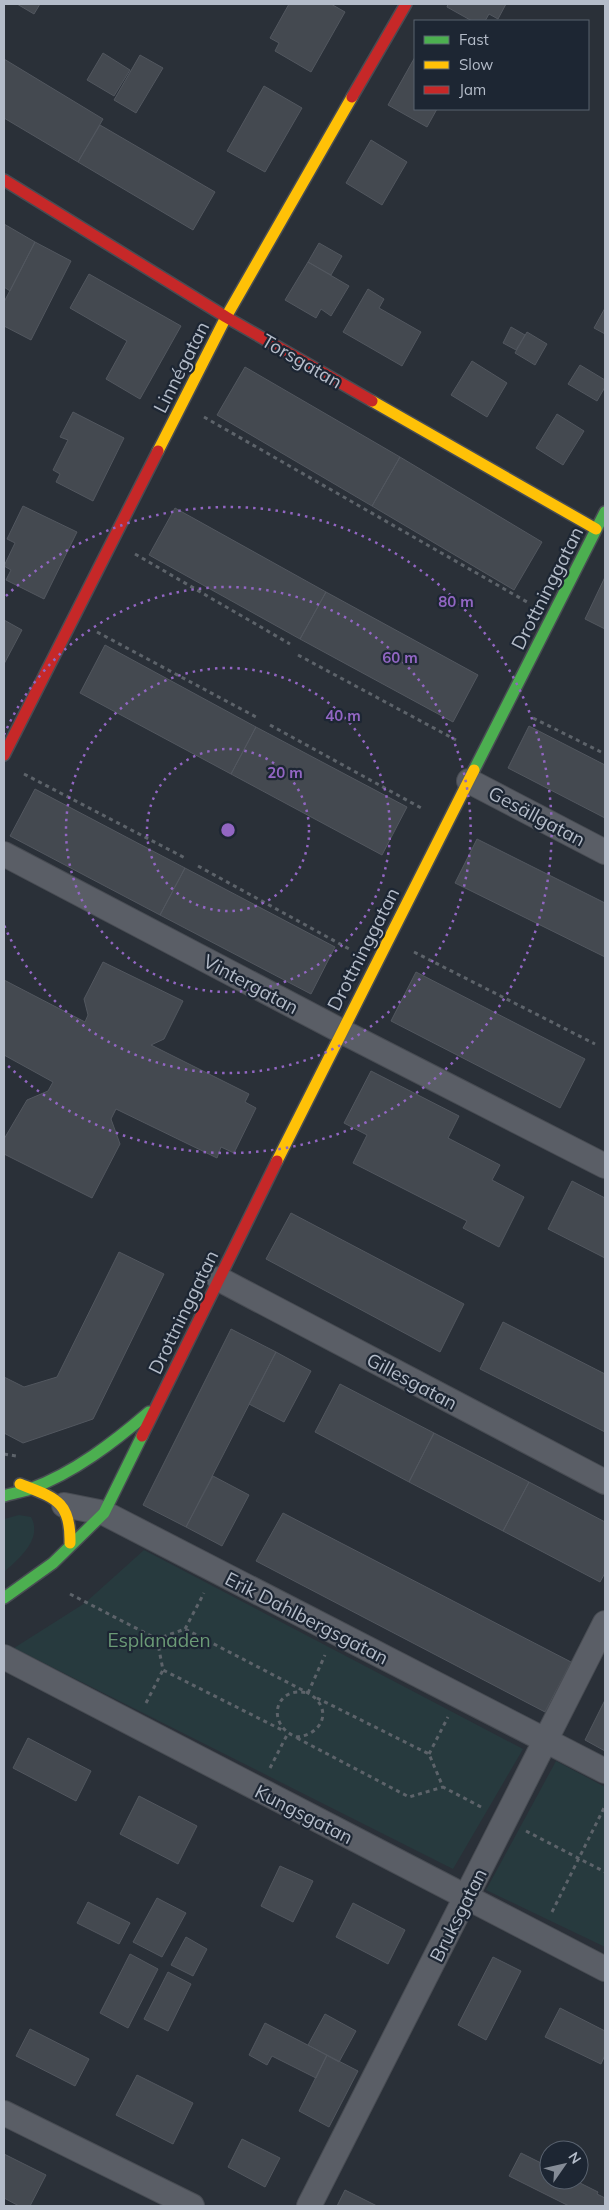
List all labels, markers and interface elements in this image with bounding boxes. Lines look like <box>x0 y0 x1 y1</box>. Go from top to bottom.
legend <box>414 20 589 110</box>
text: Fast <box>459 30 489 49</box>
text: Slow <box>459 55 493 74</box>
text: Jam <box>459 80 486 99</box>
street label: Linnégatan <box>148 317 214 417</box>
street label: Torsgatan <box>257 328 347 394</box>
street label: Drottninggatan <box>506 522 588 654</box>
text: 80 m <box>438 592 474 611</box>
text: 60 m <box>382 648 418 667</box>
text: 40 m <box>325 706 361 725</box>
text: 20 m <box>267 763 303 782</box>
street label: Gesällgatan <box>485 780 589 852</box>
centre of rings <box>219 821 237 839</box>
street label: Drottninggatan <box>322 883 404 1015</box>
street label: Vintergatan <box>199 949 303 1019</box>
street label: Drottninggatan <box>143 1246 223 1378</box>
street label: Gillesgatan <box>363 1347 461 1415</box>
street label: Erik Dahlbergsgatan <box>221 1566 393 1670</box>
park label: Esplanaden <box>107 1628 211 1652</box>
street label: Kungsgatan <box>251 1779 357 1849</box>
street label: Bruksgatan <box>424 1864 492 1966</box>
north arrow <box>539 2140 589 2190</box>
text: N <box>564 2148 585 2167</box>

